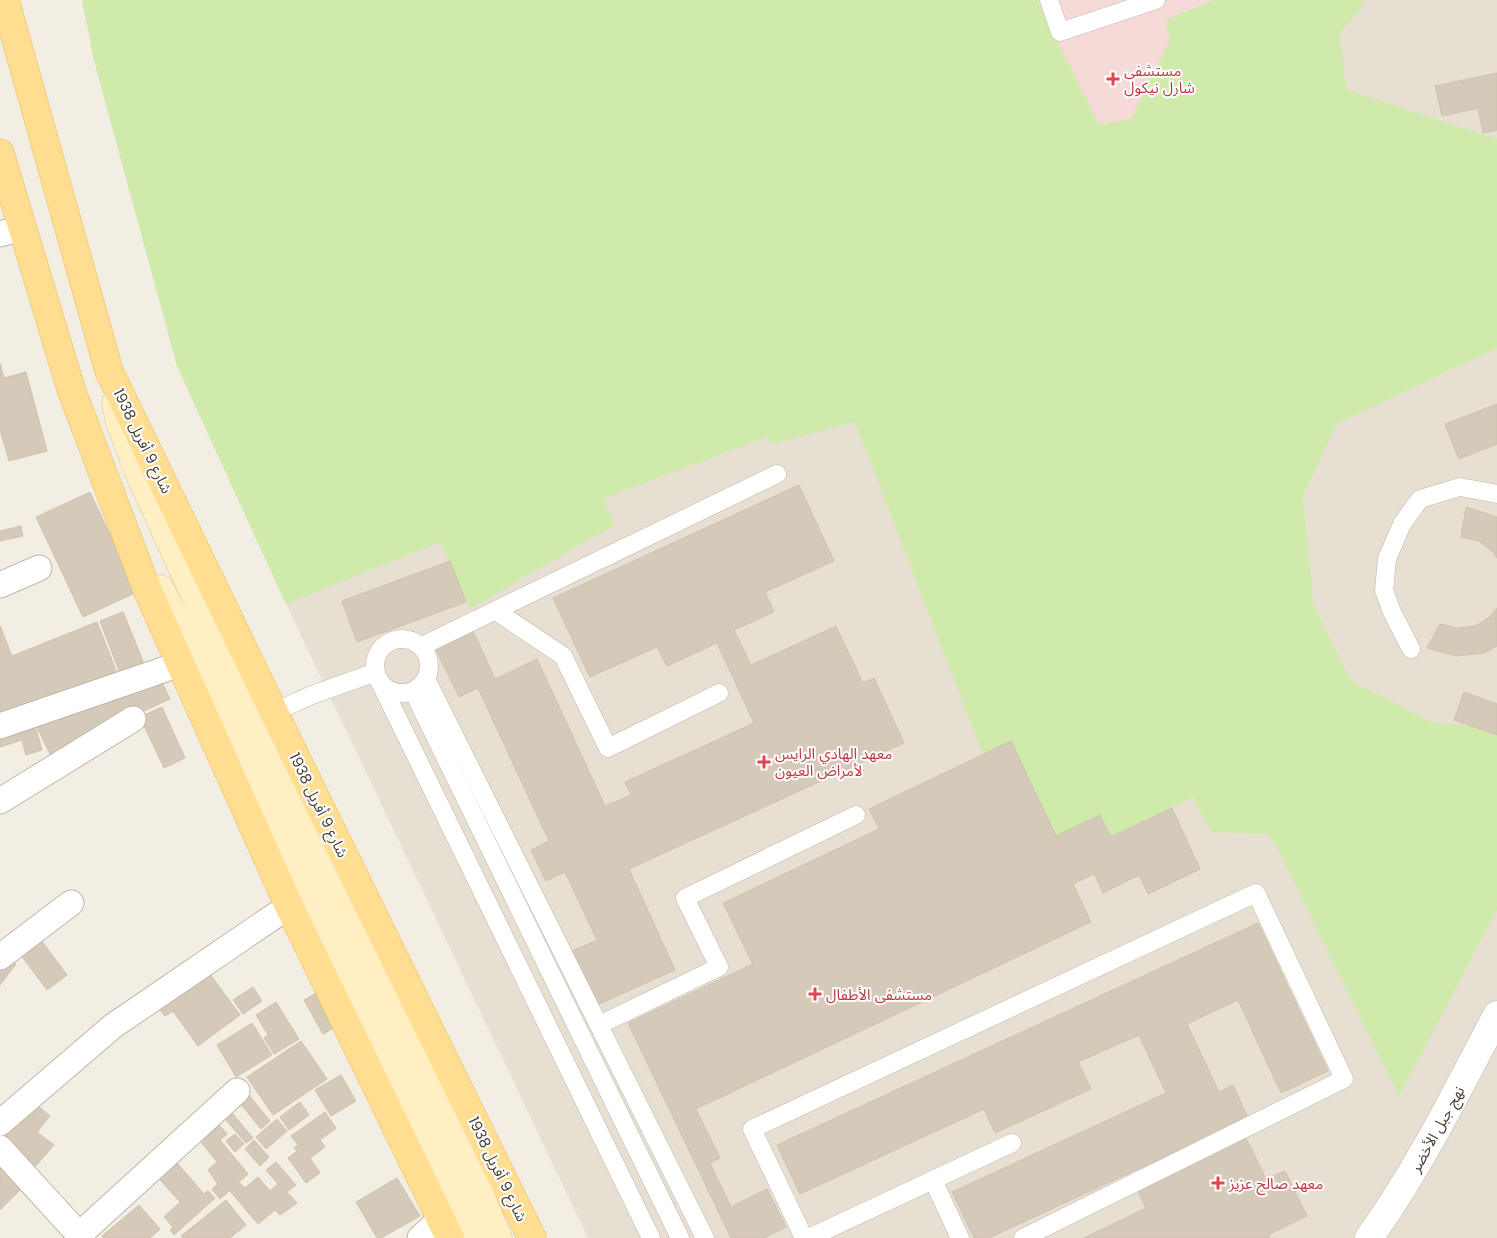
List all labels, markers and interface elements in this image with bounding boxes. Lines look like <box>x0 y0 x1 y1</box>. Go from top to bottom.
place label: مستشفى شارل نيكول <box>1124 60 1195 98</box>
marker: مستشفى شارل نيكول <box>1106 72 1120 86</box>
street label: شارع 9 أفريل 1938 <box>107 385 178 498</box>
place label: معهد الهادي الرايس لأمراض العيون <box>775 743 892 781</box>
street label: شارع 9 أفريل 1938 <box>283 749 354 862</box>
marker: معهد الهادي الرايس لأمراض العيون <box>757 755 771 769</box>
place label: مستشفى الأطفال <box>826 984 932 1005</box>
marker: مستشفى الأطفال <box>808 987 822 1001</box>
street label: نهج جبل الأخضر <box>1404 1082 1471 1178</box>
street label: شارع 9 أفريل 1938 <box>462 1113 533 1226</box>
place label: معهد صالح عزيز <box>1228 1173 1323 1196</box>
marker: معهد صالح عزيز <box>1211 1176 1225 1190</box>

